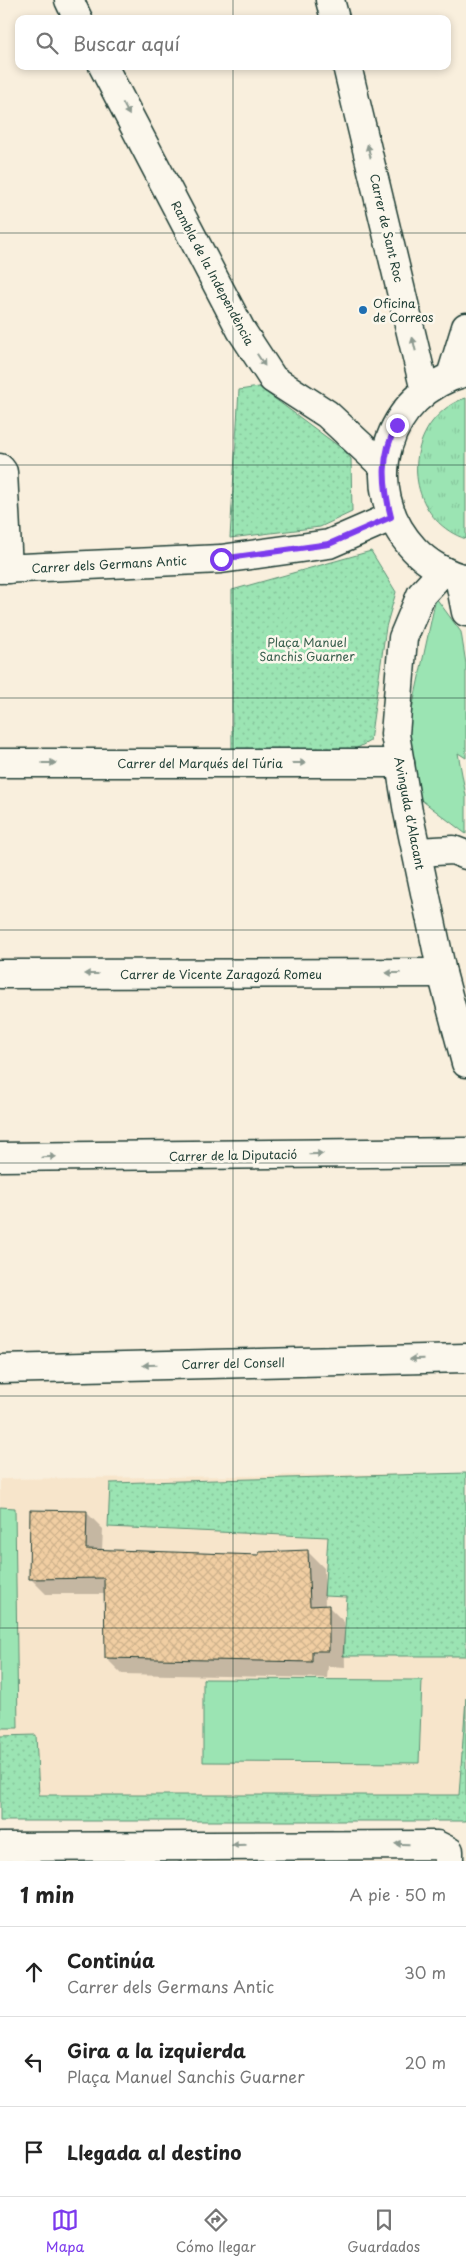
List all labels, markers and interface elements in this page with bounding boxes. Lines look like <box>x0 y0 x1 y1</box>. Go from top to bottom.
search box <box>15 15 451 70</box>
icon: search <box>33 29 61 57</box>
text: Buscar aquí <box>73 29 180 57</box>
one-way arrow <box>122 102 130 117</box>
one-way arrow <box>365 144 373 159</box>
street label: Carrer de Sant Roc <box>366 172 408 284</box>
street label: Rambla de la Independència <box>167 198 259 349</box>
place label: Oficina de Correos <box>373 294 434 326</box>
marker: Oficina de Correos <box>357 304 369 316</box>
one-way arrow <box>410 336 418 351</box>
one-way arrow <box>256 354 266 367</box>
route end <box>386 414 409 437</box>
route start <box>210 548 233 571</box>
street label: Carrer dels Germans Antic <box>31 551 187 577</box>
park label: Plaça Manuel Sanchis Guarner <box>259 633 355 665</box>
street label: Carrer del Marqués del Túria <box>117 754 283 772</box>
street label: Avinguda d'Alacant <box>390 755 430 871</box>
one-way arrow <box>41 759 57 767</box>
one-way arrow <box>291 759 307 767</box>
street label: Carrer de Vicente Zaragozá Romeu <box>120 965 322 983</box>
one-way arrow <box>385 969 401 977</box>
one-way arrow <box>83 970 99 978</box>
street label: Carrer de la Diputació <box>169 1145 298 1165</box>
one-way arrow <box>308 1150 324 1158</box>
one-way arrow <box>41 1153 57 1161</box>
street label: Carrer del Consell <box>181 1353 285 1373</box>
one-way arrow <box>409 1355 425 1363</box>
one-way arrow <box>142 1362 158 1370</box>
one-way arrow <box>393 1840 409 1848</box>
one-way arrow <box>231 1841 247 1849</box>
text: 1 min <box>20 1878 74 1910</box>
text: A pie · 50 m <box>350 1882 446 1906</box>
text: Continúa <box>67 1946 155 1974</box>
icon: ahead <box>20 1958 48 1986</box>
text: 30 m <box>404 1960 446 1984</box>
text: Carrer dels Germans Antic <box>67 1974 274 1998</box>
text: Gira a la izquierda <box>67 2036 246 2064</box>
icon: left <box>20 2048 48 2076</box>
text: 20 m <box>405 2050 446 2074</box>
text: Plaça Manuel Sanchis Guarner <box>67 2064 305 2088</box>
icon: arrive <box>20 2138 48 2166</box>
text: Llegada al destino <box>67 2138 241 2166</box>
tab: Mapa <box>46 2206 84 2257</box>
tab: Cómo llegar <box>176 2206 256 2257</box>
tab: Guardados <box>347 2206 420 2257</box>

